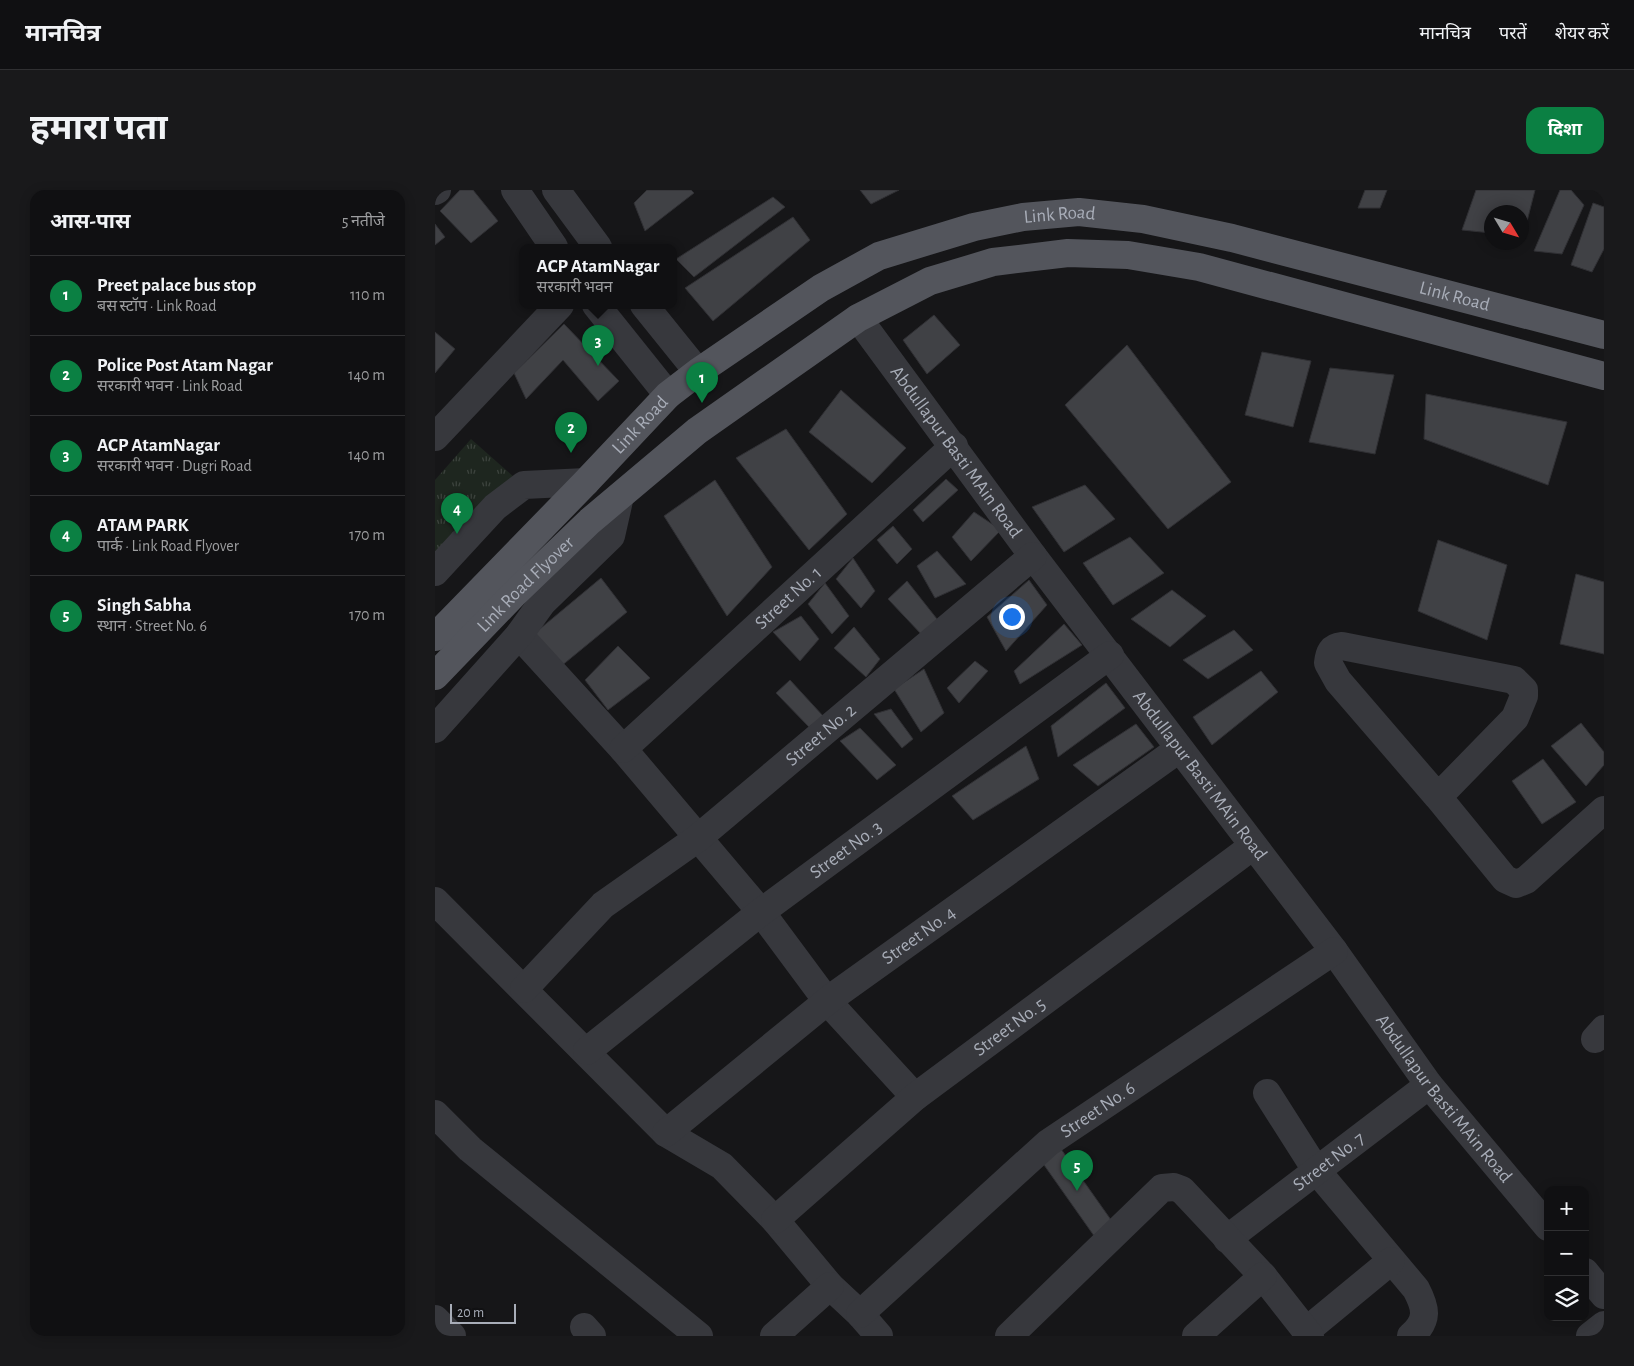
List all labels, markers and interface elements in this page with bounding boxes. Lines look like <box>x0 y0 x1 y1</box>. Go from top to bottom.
text: मानचित्र <box>25 22 101 46</box>
text: मानचित्र <box>1419 25 1471 43</box>
text: परतें <box>1499 25 1527 43</box>
text: शेयर करें <box>1555 25 1609 43</box>
button: दिशा <box>1526 107 1604 154</box>
text: हमारा पता <box>30 111 167 146</box>
street label: Link Road <box>1023 202 1097 226</box>
north arrow <box>1484 205 1529 250</box>
text: आस-पास <box>50 211 131 232</box>
text: 5 नतीजे <box>342 213 385 229</box>
popup <box>519 244 677 309</box>
text: ACP AtamNagar <box>537 257 659 276</box>
text: Preet palace bus stop <box>97 276 256 295</box>
street label: Link Road <box>1417 278 1492 314</box>
text: सरकारी भवन <box>537 279 613 295</box>
text: 1 <box>63 287 69 303</box>
text: 110 m <box>350 287 385 303</box>
text: बस स्टॉप · Link Road <box>97 298 217 314</box>
pin: 3 <box>582 325 614 366</box>
text: Police Post Atam Nagar <box>97 356 273 375</box>
pin: 1 <box>686 362 718 403</box>
street label: Abdullapur Basti MAin Road <box>887 362 1026 541</box>
text: 2 <box>62 367 70 383</box>
text: 140 m <box>348 367 385 383</box>
text: सरकारी भवन · Link Road <box>97 378 243 394</box>
street label: Link Road <box>608 392 672 457</box>
pin: 2 <box>555 412 587 453</box>
text: ACP AtamNagar <box>97 436 220 455</box>
text: 3 <box>63 447 69 463</box>
text: 140 m <box>348 447 385 463</box>
text: सरकारी भवन · Dugri Road <box>97 458 252 474</box>
pin: 4 <box>441 493 473 534</box>
text: ATAM PARK <box>97 516 189 535</box>
text: 4 <box>62 527 70 543</box>
text: 170 m <box>349 527 385 543</box>
street label: Link Road Flyover <box>473 532 578 636</box>
text: पार्क · Link Road Flyover <box>97 538 239 554</box>
street label: Street No. 1 <box>751 563 825 633</box>
text: Singh Sabha <box>97 596 191 615</box>
your location <box>999 604 1025 630</box>
text: 5 <box>63 607 69 623</box>
text: 170 m <box>349 607 385 623</box>
text: स्थान · Street No. 6 <box>97 618 207 634</box>
street label: Abdullapur Basti MAin Road <box>1129 687 1271 864</box>
street label: Street No. 2 <box>782 700 860 769</box>
street label: Street No. 3 <box>806 817 885 882</box>
street label: Street No. 4 <box>878 903 959 968</box>
street label: Street No. 5 <box>970 994 1049 1060</box>
street label: Abdullapur Basti MAin Road <box>1372 1011 1516 1186</box>
street label: Street No. 6 <box>1057 1078 1138 1141</box>
street label: Street No. 7 <box>1289 1128 1368 1195</box>
pin: 5 <box>1061 1150 1093 1191</box>
map controls <box>1544 1186 1589 1321</box>
button: + <box>1544 1186 1589 1231</box>
button: − <box>1544 1231 1589 1276</box>
button: layers <box>1544 1276 1589 1321</box>
scale bar <box>450 1301 516 1324</box>
text: 20 m <box>457 1306 484 1320</box>

